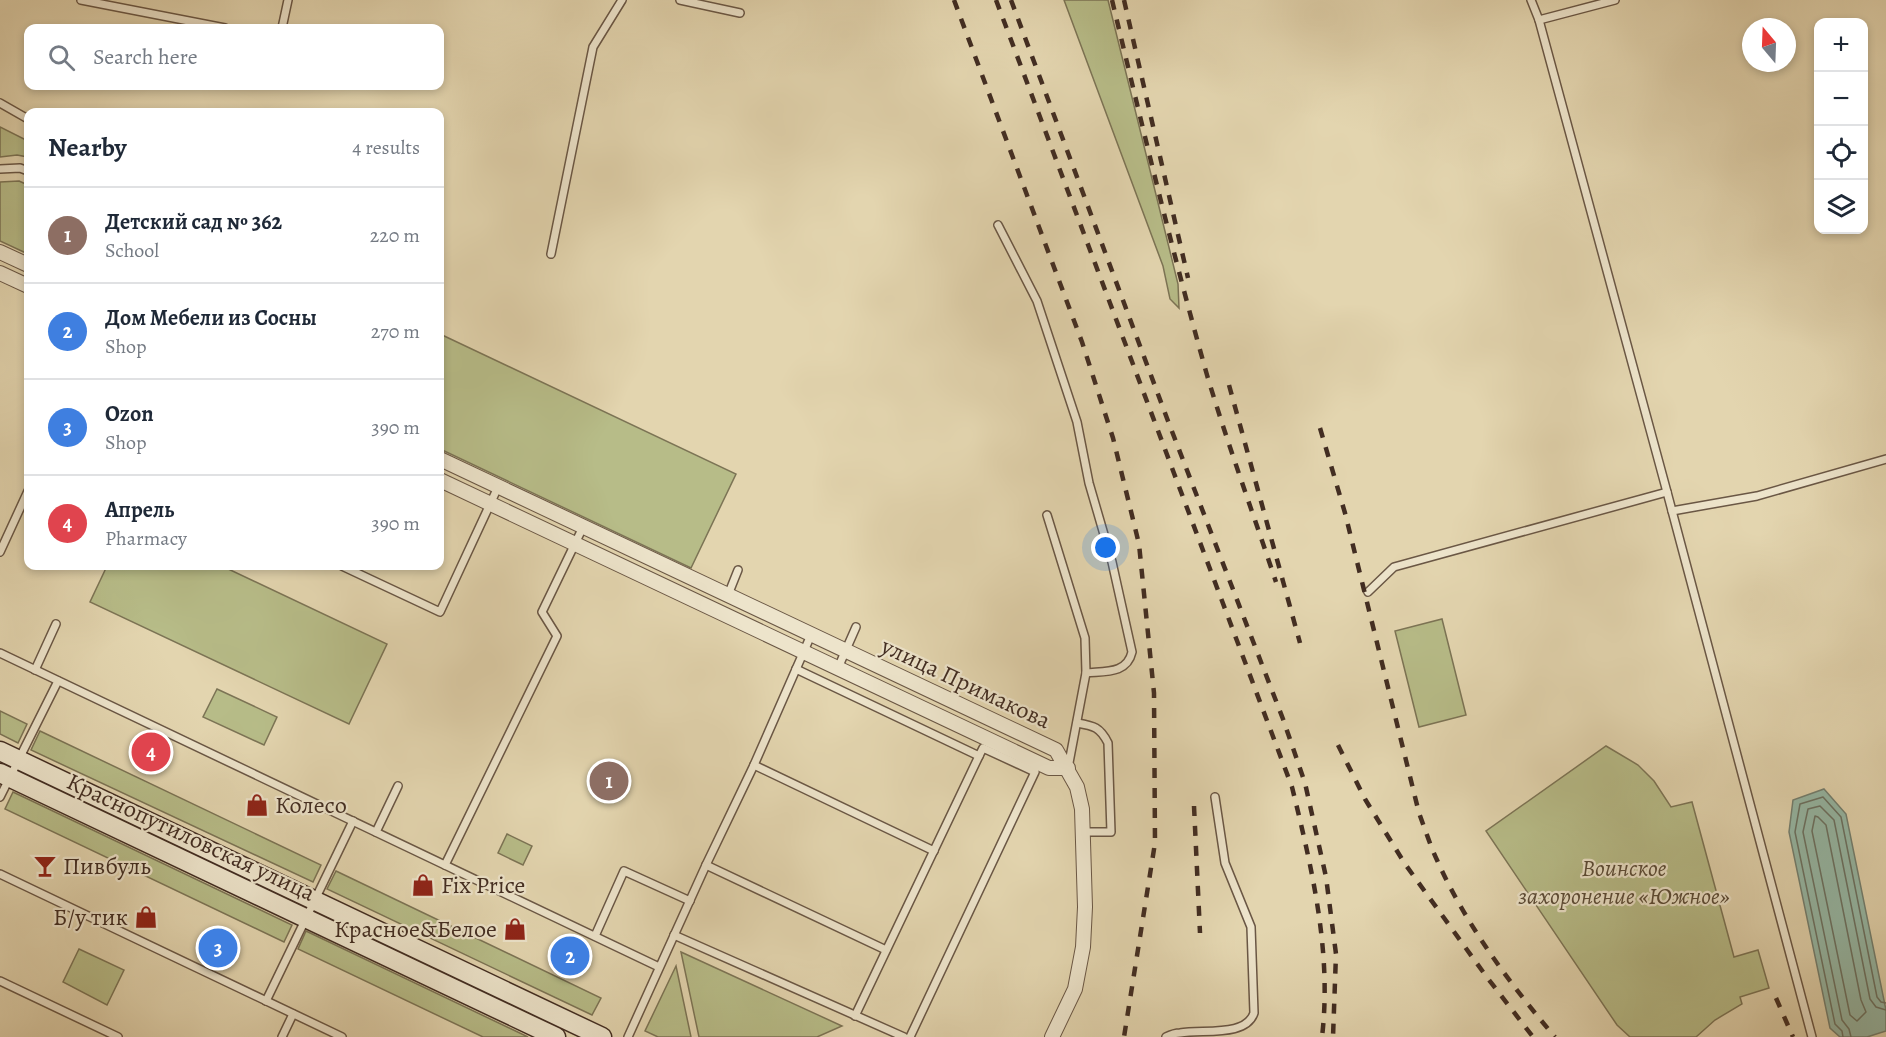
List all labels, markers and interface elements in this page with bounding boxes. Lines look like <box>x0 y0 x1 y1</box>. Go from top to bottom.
north arrow <box>1742 18 1796 72</box>
map controls <box>1814 18 1868 234</box>
button: + <box>1814 18 1868 72</box>
search box <box>24 24 444 90</box>
icon: search <box>45 41 78 74</box>
text: Search here <box>93 42 198 72</box>
button: − <box>1814 72 1868 126</box>
button: locate <box>1814 126 1868 180</box>
text: Nearby <box>48 130 127 165</box>
text: 4 results <box>352 134 420 161</box>
button: layers <box>1814 180 1868 234</box>
text: Детский сад № 362 <box>105 207 282 237</box>
text: 1 <box>64 222 71 249</box>
text: 220 m <box>370 222 420 249</box>
text: School <box>105 237 159 264</box>
text: Дом Мебели из Сосны <box>105 303 317 333</box>
text: 2 <box>63 318 72 345</box>
text: 270 m <box>371 318 420 345</box>
text: Shop <box>105 333 147 360</box>
text: Ozon <box>105 399 154 429</box>
text: 3 <box>63 414 72 441</box>
text: 390 m <box>371 414 420 441</box>
text: Shop <box>105 429 147 456</box>
text: Апрель <box>105 495 174 525</box>
text: 4 <box>63 510 72 537</box>
text: 390 m <box>371 510 420 537</box>
text: Pharmacy <box>105 525 187 552</box>
your location <box>1091 533 1120 562</box>
street label: улица Примакова <box>875 629 1056 736</box>
pin: 4 <box>132 730 170 774</box>
pin: 1 <box>590 758 628 804</box>
street label: Краснопутиловская улица <box>62 765 320 909</box>
place label: Колесо <box>275 789 347 821</box>
shop icon: Колесо <box>244 792 270 818</box>
place label: Пивбуль <box>63 850 151 882</box>
park label: Воинское захоронение «Южное» <box>1518 852 1730 912</box>
bar icon: Пивбуль <box>32 853 58 879</box>
place label: Fix Price <box>441 869 525 901</box>
shop icon: Fix Price <box>410 872 436 898</box>
place label: Б/у тик <box>53 901 128 933</box>
shop icon: Б/у тик <box>133 904 159 930</box>
place label: Красное&Белое <box>334 913 497 945</box>
shop icon: Красное&Белое <box>502 916 528 942</box>
pin: 3 <box>198 926 238 970</box>
pin: 2 <box>550 934 590 978</box>

